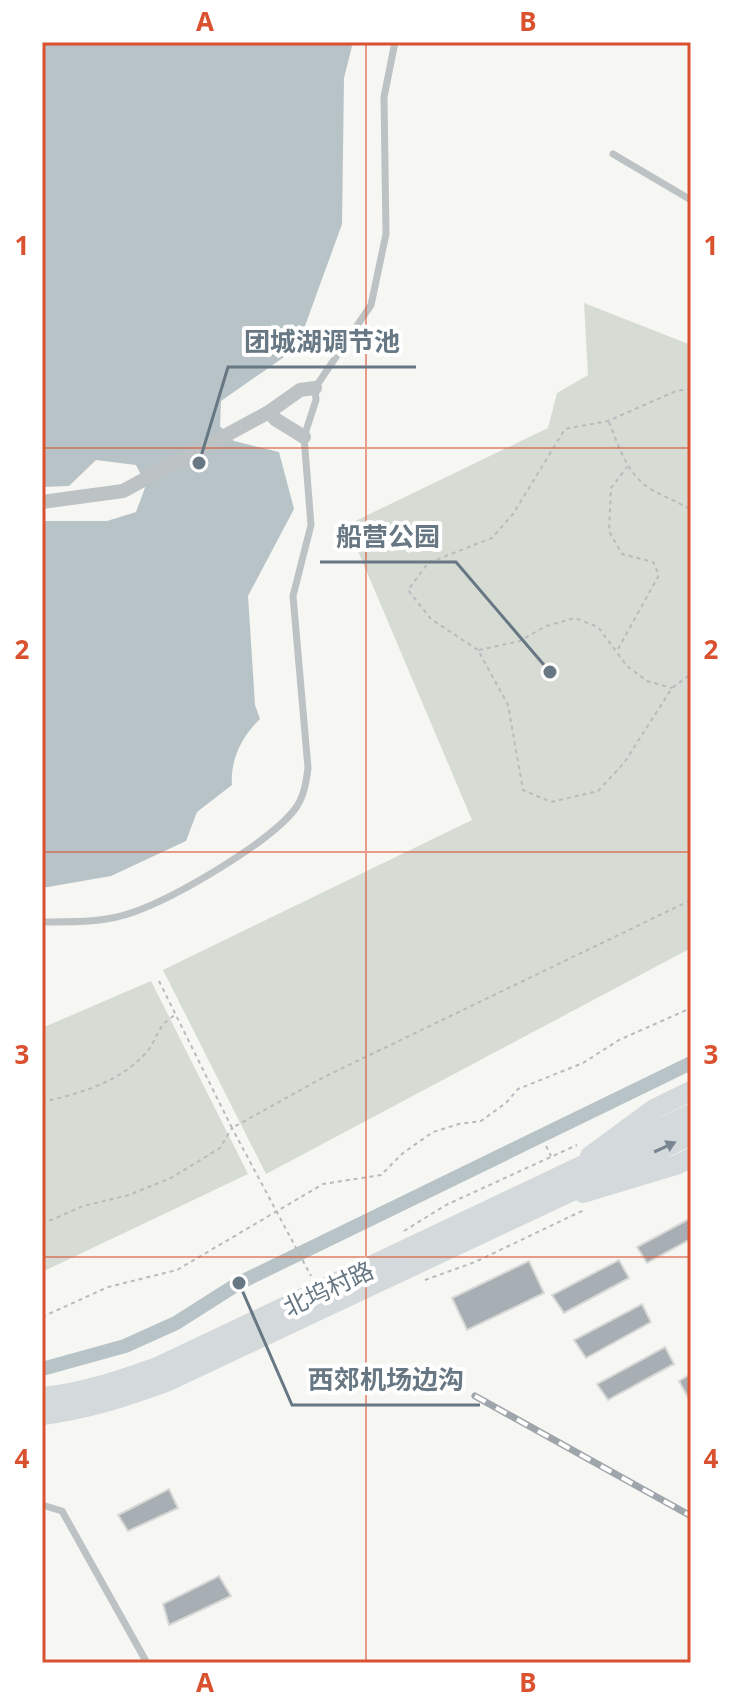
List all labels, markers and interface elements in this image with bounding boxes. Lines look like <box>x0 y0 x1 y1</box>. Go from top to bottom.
text: A <box>196 3 214 39</box>
text: B <box>519 3 537 39</box>
text: 1 <box>15 227 29 263</box>
text: 1 <box>704 227 718 263</box>
callout: 团城湖调节池 <box>228 317 416 367</box>
text: 团城湖调节池 <box>244 323 400 359</box>
callout: 船营公园 <box>320 512 456 562</box>
text: 船营公园 <box>336 518 440 554</box>
text: 2 <box>15 631 30 667</box>
text: 2 <box>704 631 719 667</box>
text: 3 <box>15 1036 29 1072</box>
text: 3 <box>704 1036 718 1072</box>
one-way arrow <box>654 1140 677 1154</box>
street label: 北坞村路 <box>278 1253 378 1323</box>
callout: 西郊机场边沟 <box>292 1355 480 1405</box>
text: 西郊机场边沟 <box>308 1361 464 1397</box>
text: 4 <box>15 1440 30 1476</box>
text: 4 <box>704 1440 719 1476</box>
text: A <box>196 1664 214 1700</box>
text: B <box>519 1664 537 1700</box>

